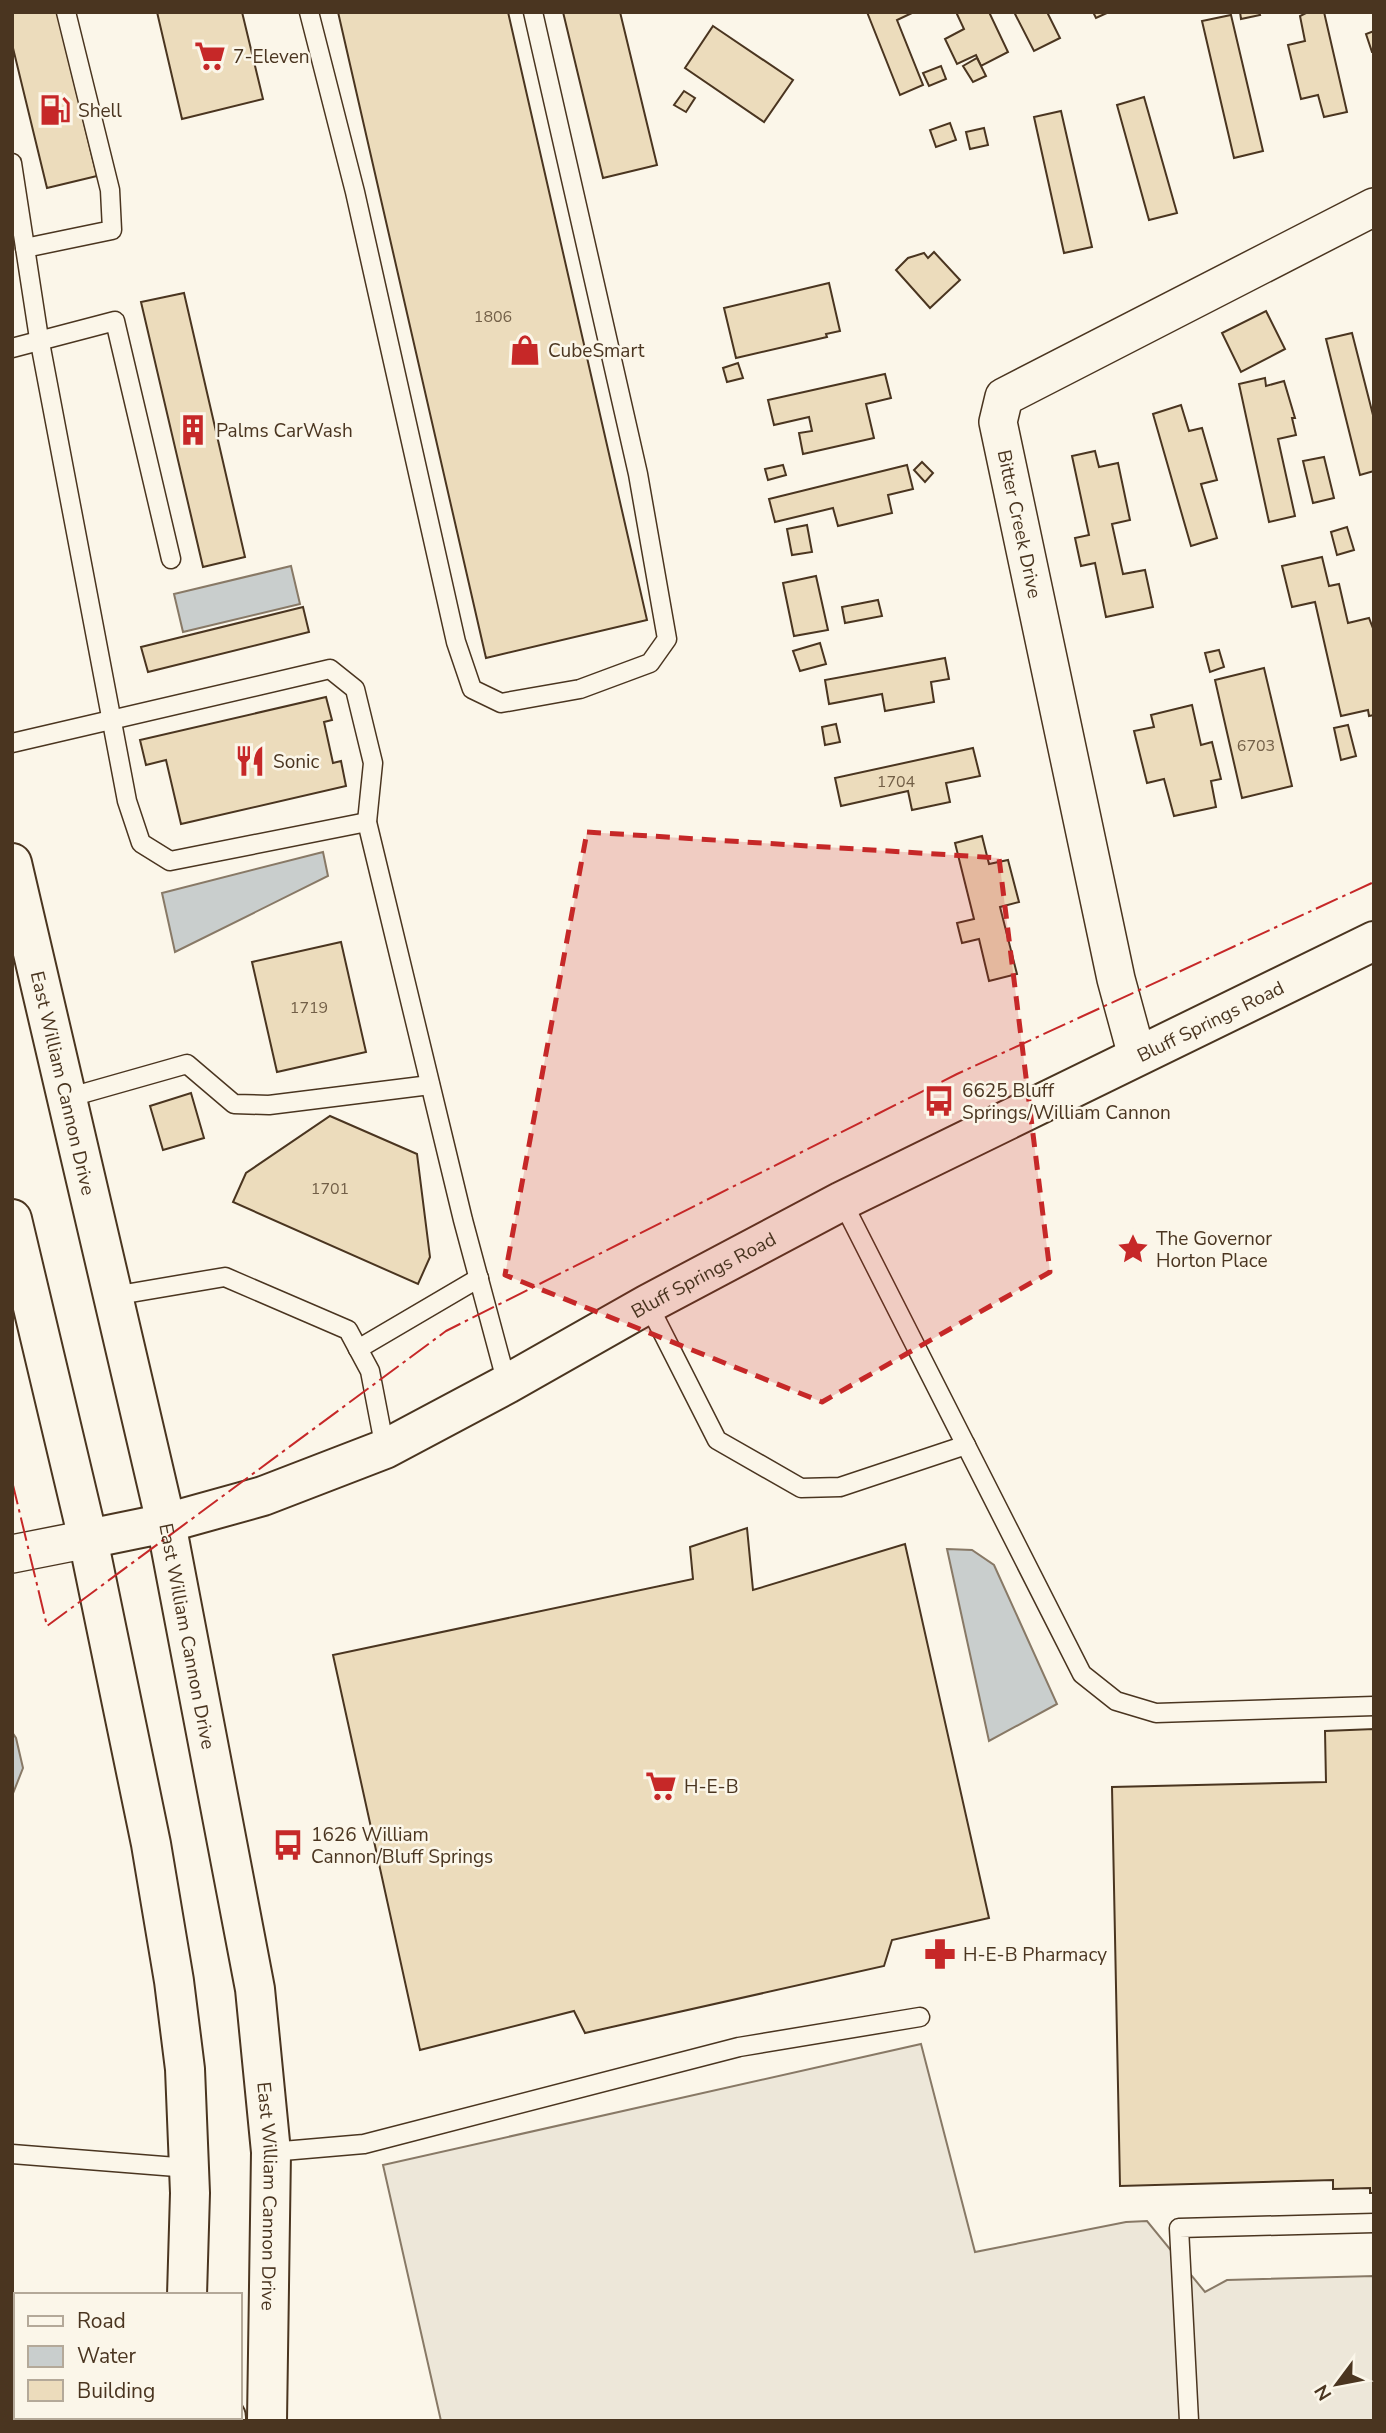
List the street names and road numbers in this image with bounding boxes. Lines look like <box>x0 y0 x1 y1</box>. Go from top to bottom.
street label: Bitter Creek Drive <box>991 448 1047 601</box>
street label: East William Cannon Drive <box>24 969 101 1198</box>
street label: Bluff Springs Road <box>1133 975 1289 1069</box>
street label: Bluff Springs Road <box>627 1226 781 1325</box>
street label: East William Cannon Drive <box>152 1521 221 1752</box>
street label: East William Cannon Drive <box>250 2081 283 2311</box>

